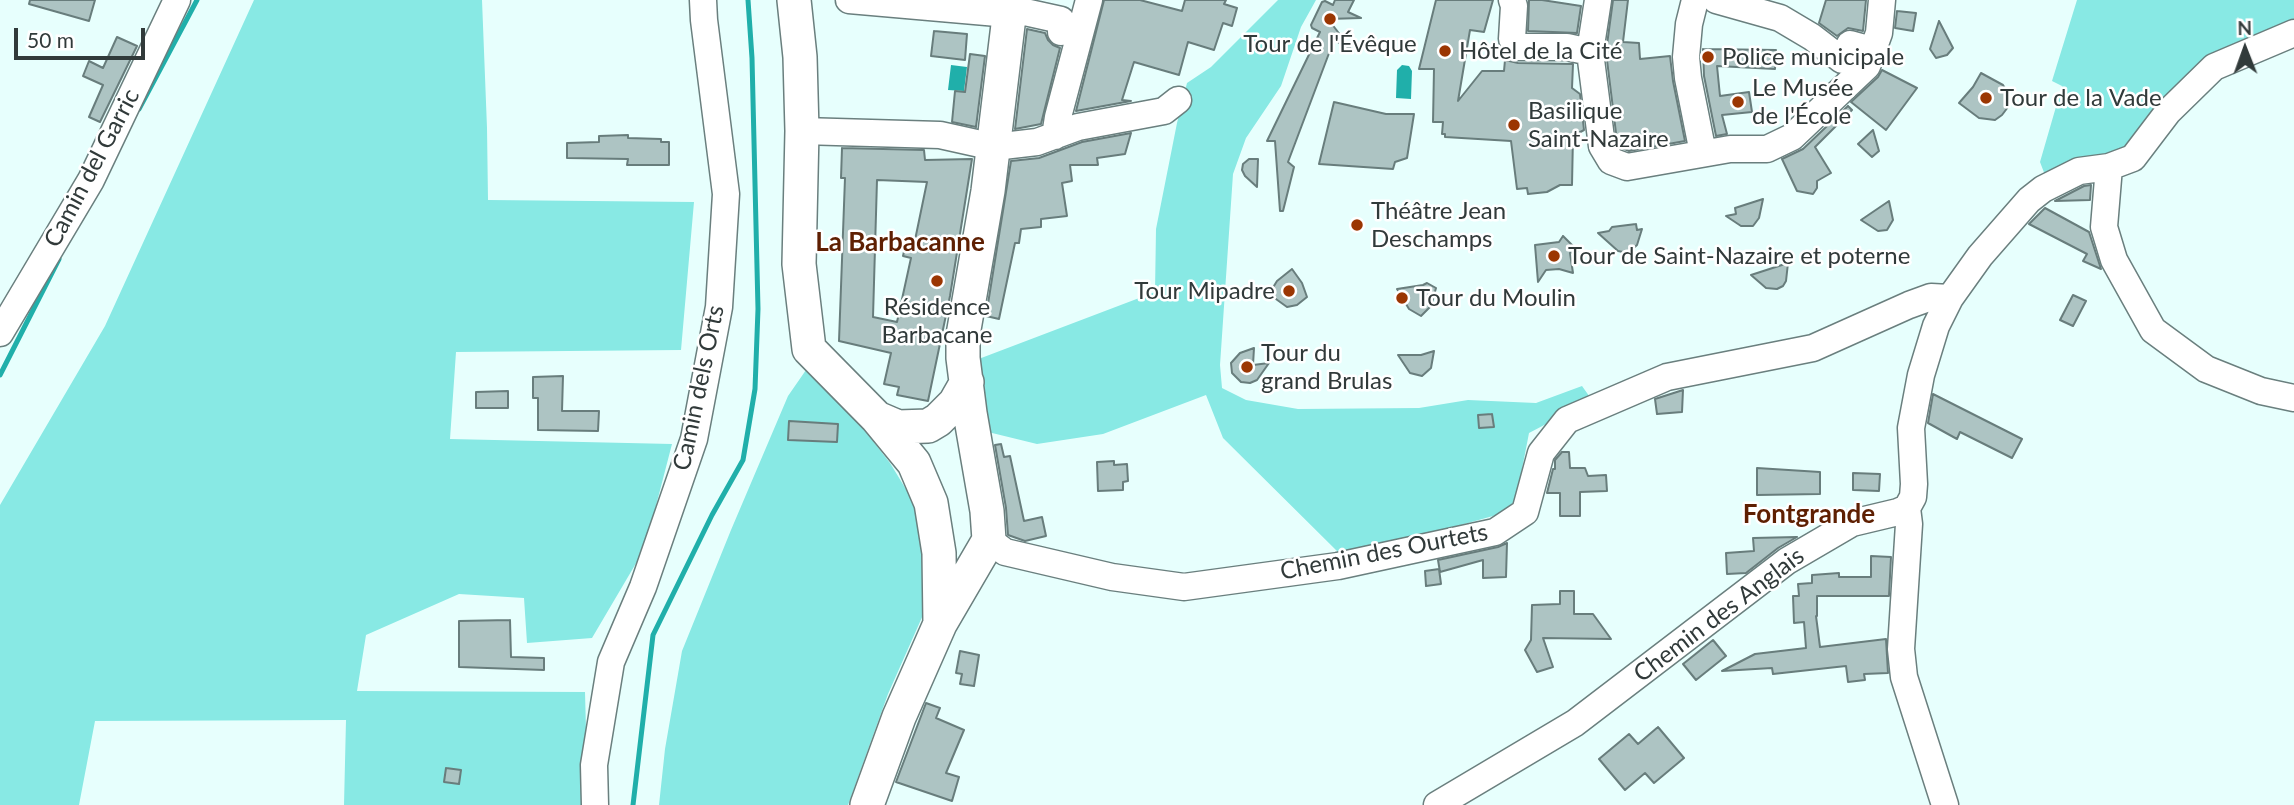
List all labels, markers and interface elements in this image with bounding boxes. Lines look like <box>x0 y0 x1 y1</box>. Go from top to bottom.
marker: Tour de l'Évêque <box>1322 11 1338 27</box>
scale bar <box>18 14 149 58</box>
north arrow <box>2210 14 2280 84</box>
text: N <box>2237 16 2252 39</box>
text: 50 m <box>27 27 74 52</box>
place label: Tour de l'Évêque <box>1243 30 1417 58</box>
place label: Hôtel de la Cité <box>1459 37 1622 65</box>
marker: Hôtel de la Cité <box>1437 43 1453 59</box>
place label: Police municipale <box>1722 43 1904 71</box>
marker: Police municipale <box>1700 49 1716 65</box>
place label: Le Musée de l'École <box>1752 74 1853 130</box>
street label: Camin del Garric <box>38 84 146 252</box>
place label: Tour de la Vade <box>2000 84 2162 112</box>
marker: Tour de la Vade <box>1978 90 1994 106</box>
marker: Le Musée de l'École <box>1730 94 1746 110</box>
place label: Basilique Saint-Nazaire <box>1528 97 1669 153</box>
marker: Basilique Saint-Nazaire <box>1506 117 1522 133</box>
place label: Théâtre Jean Deschamps <box>1371 197 1506 253</box>
marker: Théâtre Jean Deschamps <box>1349 217 1365 233</box>
district label: La Barbacanne <box>815 227 985 259</box>
place label: Tour de Saint-Nazaire et poterne <box>1568 242 1910 270</box>
marker: Tour de Saint-Nazaire et poterne <box>1546 248 1562 264</box>
marker: Résidence Barbacane <box>929 273 945 289</box>
place label: Tour Mipadre <box>1134 277 1275 305</box>
marker: Tour Mipadre <box>1281 283 1297 299</box>
place label: Tour du Moulin <box>1416 284 1576 312</box>
marker: Tour du Moulin <box>1394 290 1410 306</box>
place label: Résidence Barbacane <box>882 293 992 349</box>
street label: Camin dels Orts <box>667 303 731 473</box>
place label: Tour du grand Brulas <box>1261 339 1392 395</box>
marker: Tour du grand Brulas <box>1239 359 1255 375</box>
district label: Fontgrande <box>1743 499 1875 531</box>
street label: Chemin des Ourtets <box>1278 518 1490 586</box>
street label: Chemin des Anglais <box>1628 542 1810 688</box>

